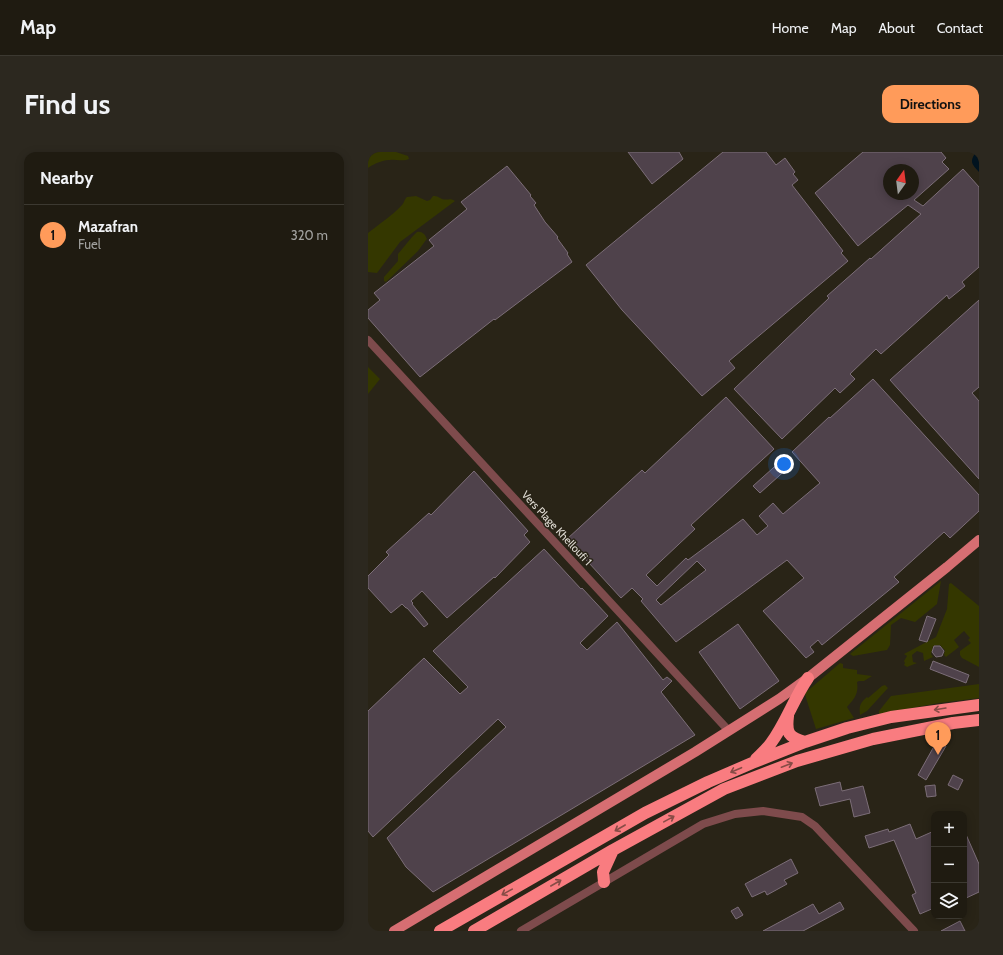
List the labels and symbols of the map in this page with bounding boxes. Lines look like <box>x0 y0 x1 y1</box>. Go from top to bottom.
north arrow <box>883 164 919 200</box>
your location <box>774 454 794 474</box>
street label: Vers Plage Khelloufi 1 <box>519 488 595 568</box>
one-way arrow <box>934 706 947 714</box>
pin: 1 <box>925 722 951 755</box>
one-way arrow <box>781 761 793 769</box>
one-way arrow <box>730 766 742 774</box>
one-way arrow <box>663 815 675 823</box>
one-way arrow <box>614 824 626 832</box>
one-way arrow <box>550 879 562 887</box>
one-way arrow <box>501 889 513 897</box>

